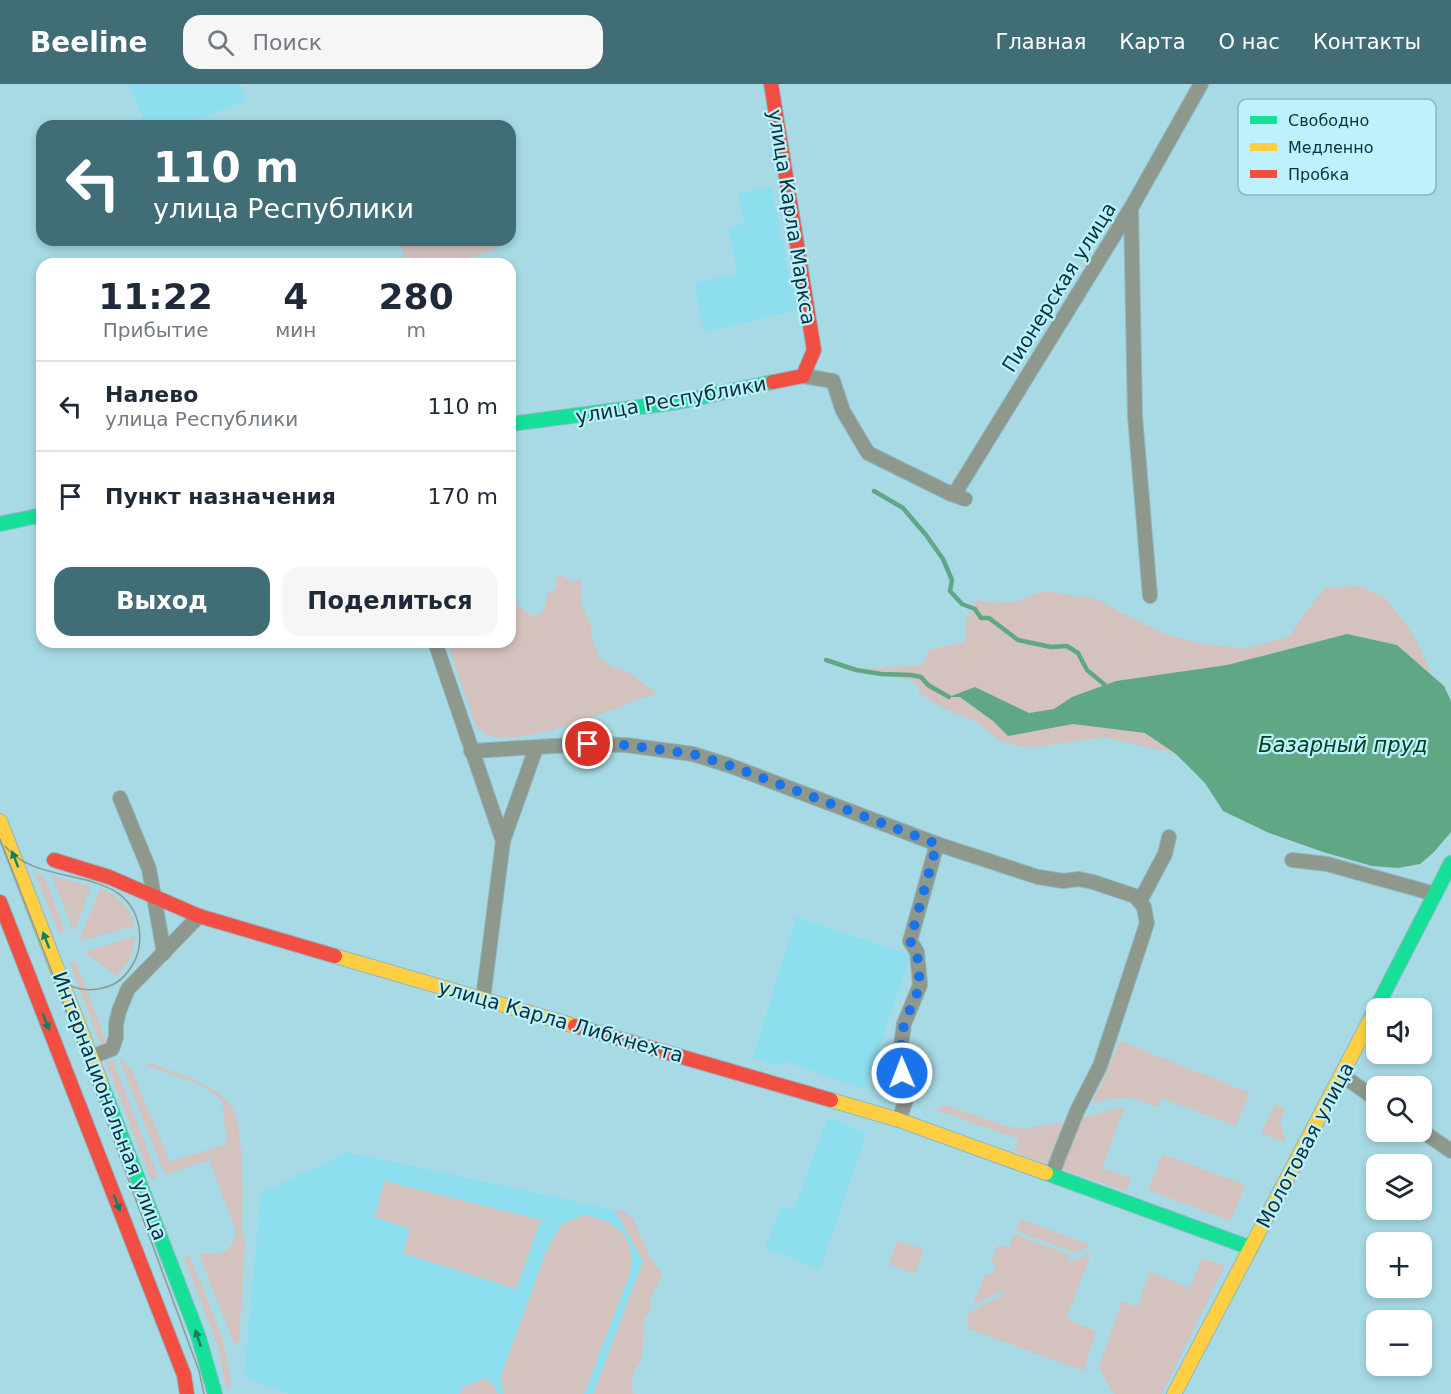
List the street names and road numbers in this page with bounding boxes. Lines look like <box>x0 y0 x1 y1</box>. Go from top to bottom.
street label: улица Карла Маркса <box>763 107 821 327</box>
street label: Пионерская улица <box>997 198 1121 376</box>
street label: улица Республики <box>574 371 768 429</box>
street label: Интернациональная улица <box>48 968 172 1244</box>
street label: улица Карла Либкнехта <box>436 974 686 1068</box>
street label: Молотовая улица <box>1251 1058 1359 1232</box>

